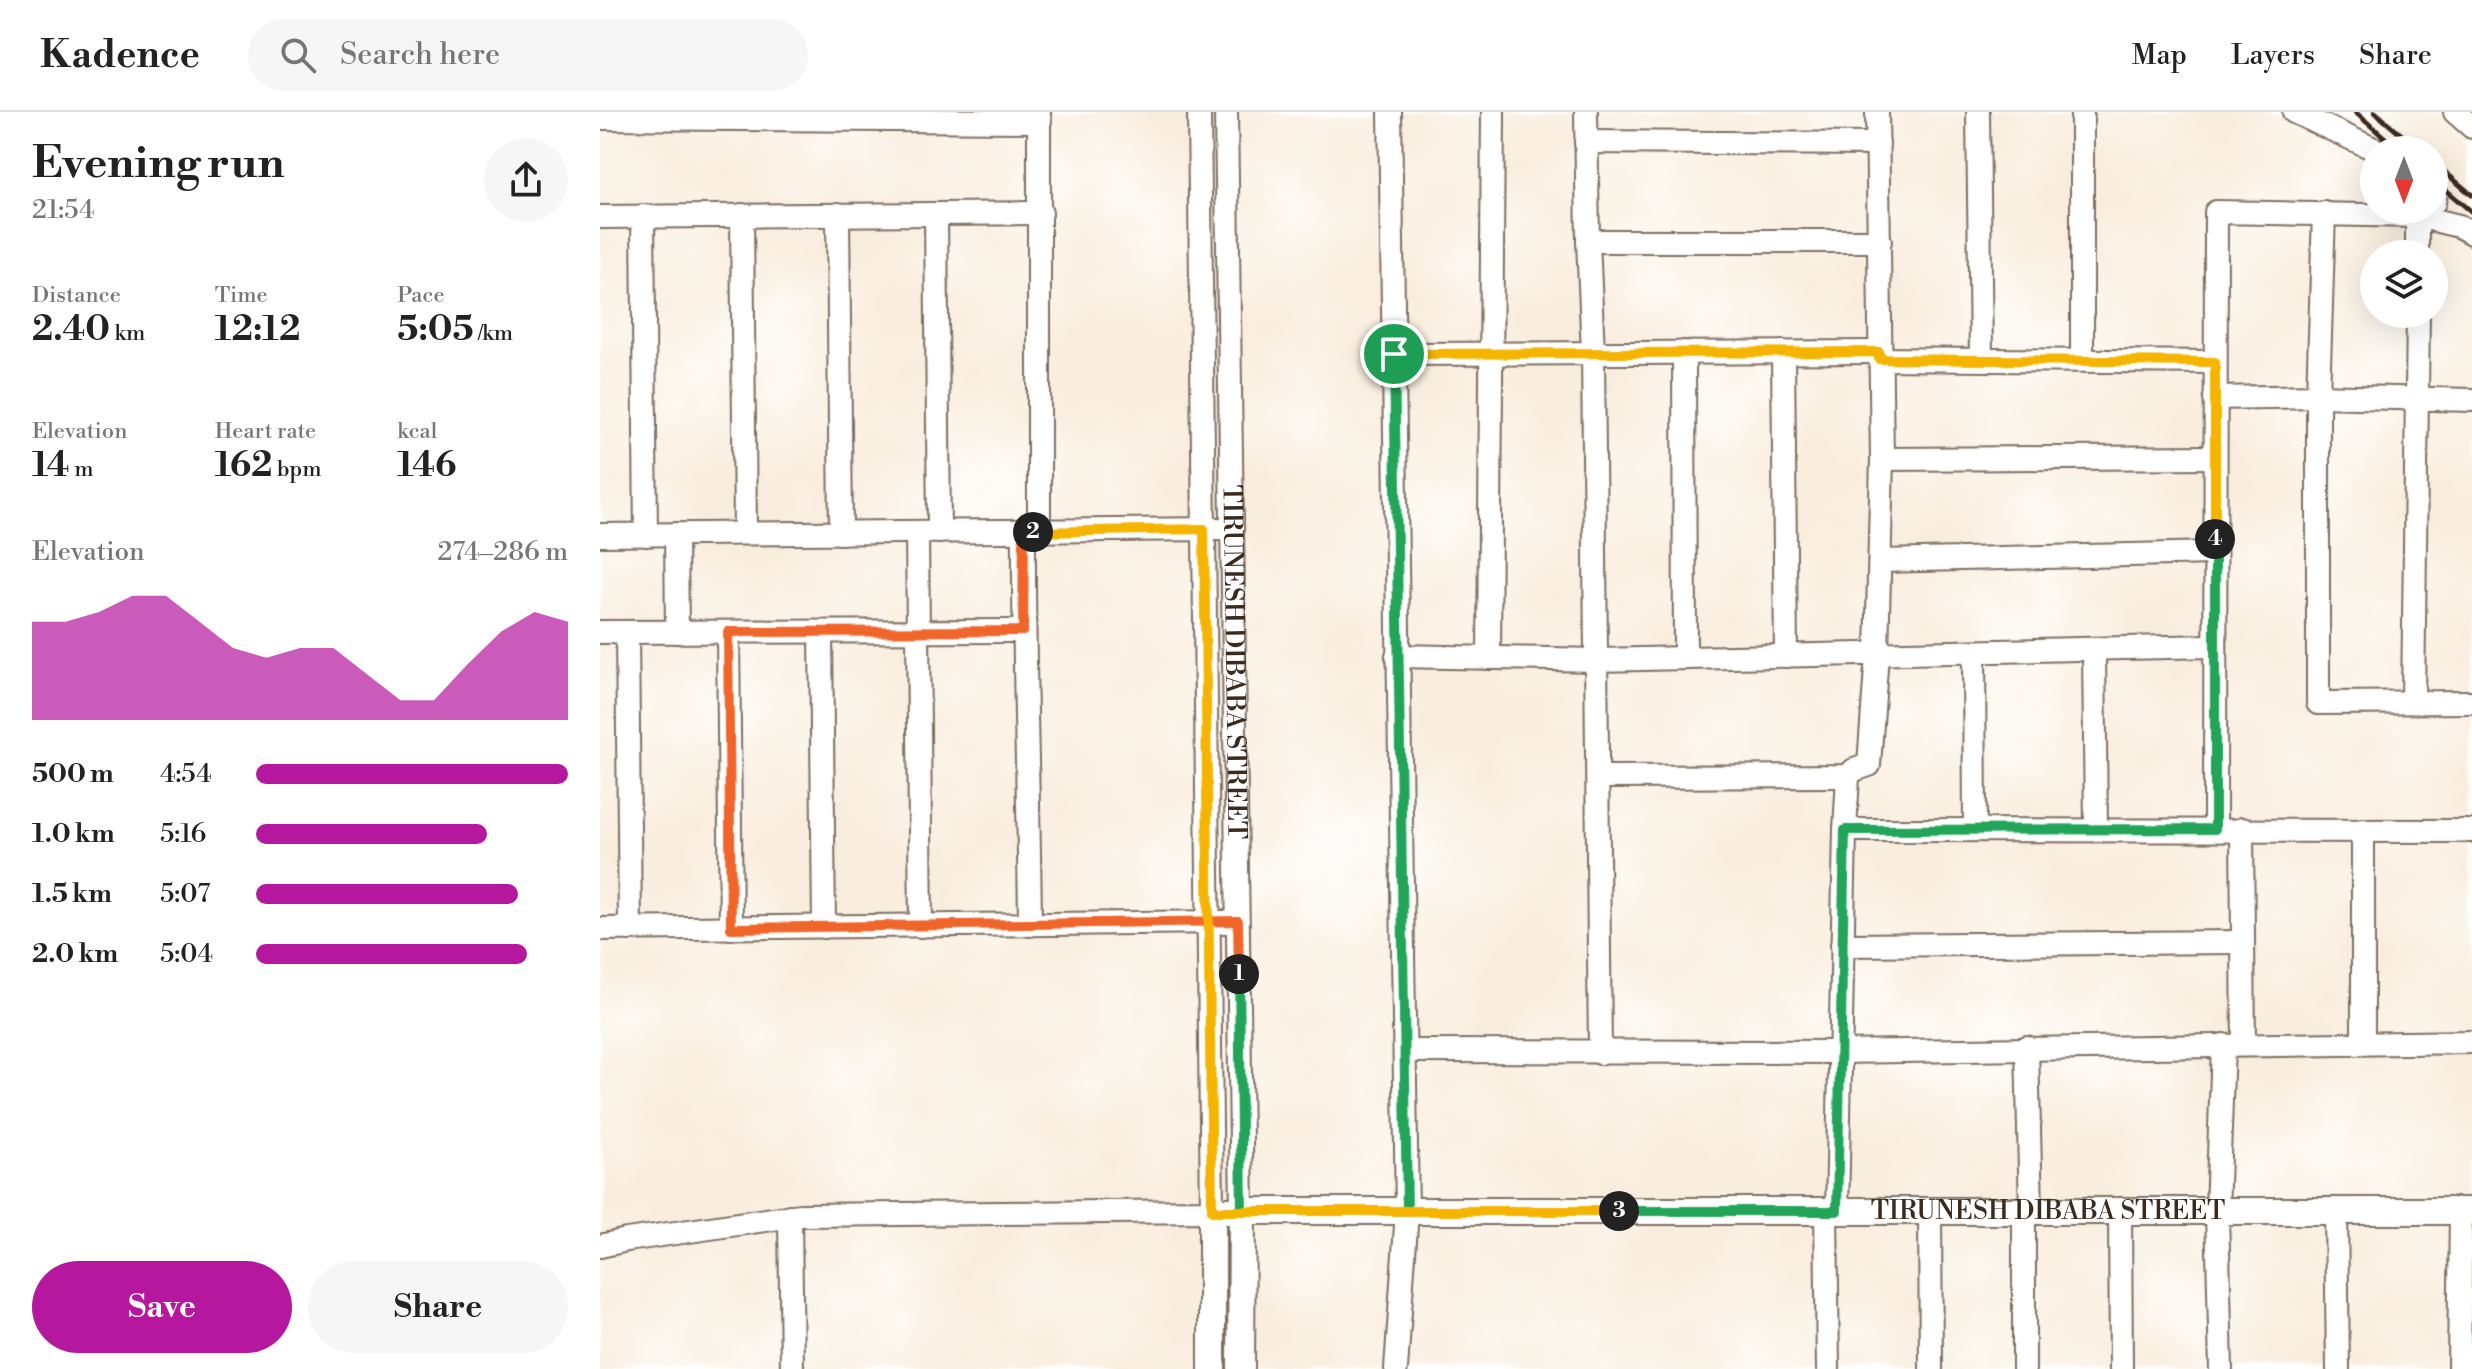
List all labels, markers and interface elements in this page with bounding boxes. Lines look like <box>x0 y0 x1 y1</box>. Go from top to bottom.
search box <box>248 19 808 91</box>
text: Kadence <box>40 32 200 79</box>
icon: search <box>276 33 320 77</box>
text: Search here <box>340 36 500 74</box>
text: Map <box>2132 38 2187 73</box>
text: Layers <box>2231 38 2315 73</box>
text: Share <box>2359 38 2432 73</box>
text: Evening run <box>32 136 285 191</box>
north arrow <box>2360 136 2448 224</box>
map controls <box>2360 136 2448 328</box>
button: share <box>484 138 568 222</box>
text: 21:54 <box>32 194 95 226</box>
button: layers <box>2360 240 2448 328</box>
text: Distance <box>32 282 121 309</box>
text: Time <box>215 282 268 309</box>
text: Pace <box>397 282 445 309</box>
text: 2.40 <box>32 309 110 351</box>
text: 12:12 <box>215 309 300 351</box>
text: 5:05 <box>397 309 474 351</box>
text: km <box>110 320 145 347</box>
text: /km <box>474 320 513 347</box>
pin <box>1360 320 1428 388</box>
icon: arrive <box>1372 332 1416 376</box>
text: Elevation <box>32 418 127 445</box>
text: Heart rate <box>215 418 316 445</box>
text: kcal <box>397 418 437 445</box>
text: 14 <box>32 445 70 487</box>
text: 162 <box>215 445 272 487</box>
text: 146 <box>397 445 456 487</box>
text: m <box>70 456 93 483</box>
text: bpm <box>272 456 322 483</box>
street label: TIRUNESH DIBABA STREET <box>1215 484 1253 839</box>
pin: 2 <box>1013 512 1053 552</box>
text: 2 <box>1026 518 1040 545</box>
pin: 4 <box>2195 519 2235 559</box>
text: 4 <box>2208 525 2222 552</box>
text: Elevation <box>32 536 145 568</box>
text: 274–286 m <box>438 536 568 568</box>
text: 500 m <box>32 758 114 790</box>
text: 4:54 <box>160 758 212 790</box>
text: 1.0 km <box>32 818 115 850</box>
text: 5:16 <box>160 818 206 850</box>
text: 1.5 km <box>32 878 112 910</box>
text: 5:07 <box>160 878 210 910</box>
text: 2.0 km <box>32 938 118 970</box>
text: 5:04 <box>160 938 213 970</box>
pin: 1 <box>1219 954 1259 994</box>
text: 1 <box>1234 960 1244 987</box>
pin: 3 <box>1599 1191 1639 1231</box>
street label: TIRUNESH DIBABA STREET <box>1871 1195 2225 1227</box>
text: 3 <box>1612 1197 1626 1224</box>
button: Save <box>32 1261 292 1353</box>
button: Share <box>308 1261 568 1353</box>

